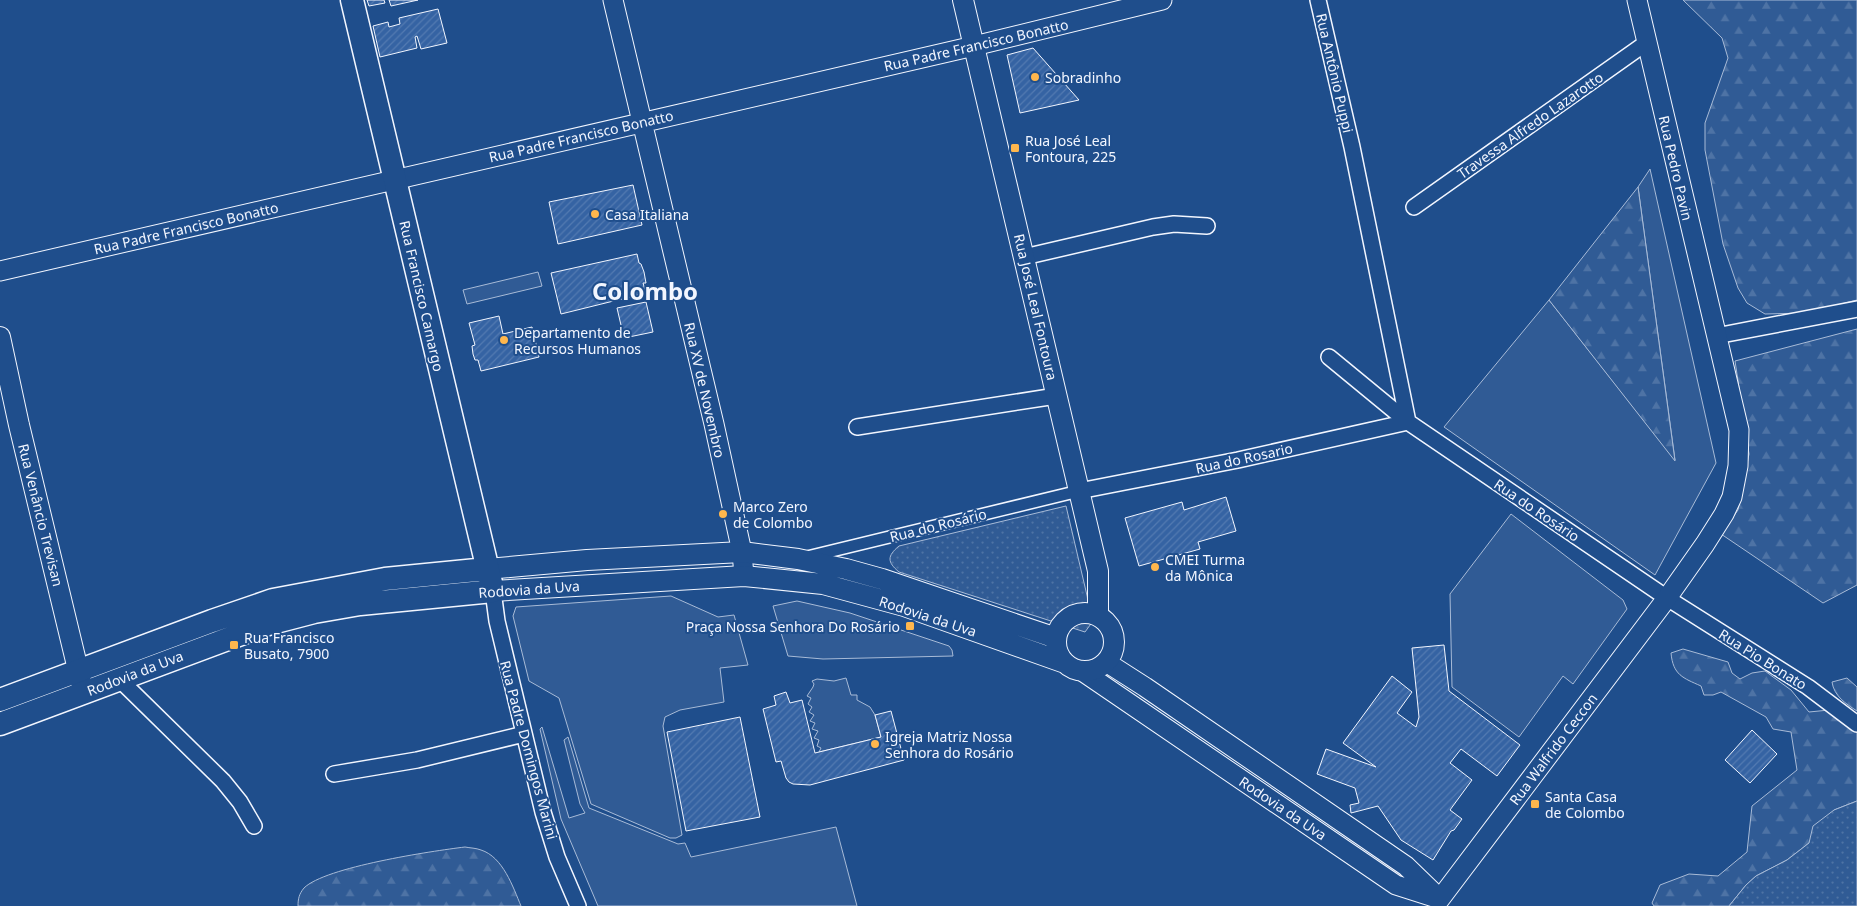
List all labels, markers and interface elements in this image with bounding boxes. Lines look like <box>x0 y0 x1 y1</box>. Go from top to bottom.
street label: Rua Antônio Puppi <box>1312 11 1358 135</box>
street label: Rua Padre Francisco Bonatto <box>882 15 1070 75</box>
street label: Travessa Alfredo Lazarotto <box>1453 67 1607 183</box>
place label: Sobradinho <box>1045 68 1121 87</box>
marker: Sobradinho <box>1029 71 1041 83</box>
street label: Rua Padre Francisco Bonatto <box>487 106 675 166</box>
street label: Rua Pedro Pavin <box>1655 114 1697 222</box>
place label: Rua José Leal Fontoura, 225 <box>1025 131 1116 166</box>
marker: Rua José Leal Fontoura, 225 <box>1009 142 1021 154</box>
street label: Rua Padre Francisco Bonatto <box>92 198 280 258</box>
place label: Casa Italiana <box>605 205 689 224</box>
marker: Casa Italiana <box>589 208 601 220</box>
street label: Rua Francisco Camargo <box>395 219 449 373</box>
street label: Rua José Leal Fontoura <box>1010 232 1062 382</box>
district label: Colombo <box>592 274 698 307</box>
street label: Rua XV de Novembro <box>680 320 730 460</box>
place label: Departamento de Recursos Humanos <box>514 323 641 358</box>
marker: Departamento de Recursos Humanos <box>498 334 510 346</box>
street label: Rua do Rosario <box>1194 438 1294 478</box>
street label: Rua Venâncio Trevisan <box>14 442 68 588</box>
street label: Rua do Rosário <box>1491 474 1583 546</box>
place label: Marco Zero de Colombo <box>733 497 813 532</box>
street label: Rua do Rosário <box>888 504 988 546</box>
marker: Marco Zero de Colombo <box>717 508 729 520</box>
place label: CMEI Turma da Mônica <box>1165 550 1245 585</box>
marker: CMEI Turma da Mônica <box>1149 561 1161 573</box>
street label: Rodovia da Uva <box>478 576 580 602</box>
street label: Rodovia da Uva <box>877 591 979 641</box>
place label: Praça Nossa Senhora Do Rosário <box>686 617 900 636</box>
marker: Praça Nossa Senhora Do Rosário <box>904 620 916 632</box>
street label: Rua Pio Bonato <box>1715 624 1811 694</box>
place label: Rua Francisco Busato, 7900 <box>244 628 334 663</box>
marker: Rua Francisco Busato, 7900 <box>228 639 240 651</box>
street label: Rodovia da Uva <box>84 646 186 700</box>
street label: Rua Padre Domingos Marini <box>496 658 562 842</box>
street label: Rua Walfrido Ceccon <box>1505 689 1601 809</box>
place label: Igreja Matriz Nossa Senhora do Rosário <box>885 727 1014 762</box>
marker: Igreja Matriz Nossa Senhora do Rosário <box>869 738 881 750</box>
street label: Rodovia da Uva <box>1236 772 1330 844</box>
place label: Santa Casa de Colombo <box>1545 787 1625 822</box>
marker: Santa Casa de Colombo <box>1529 798 1541 810</box>

